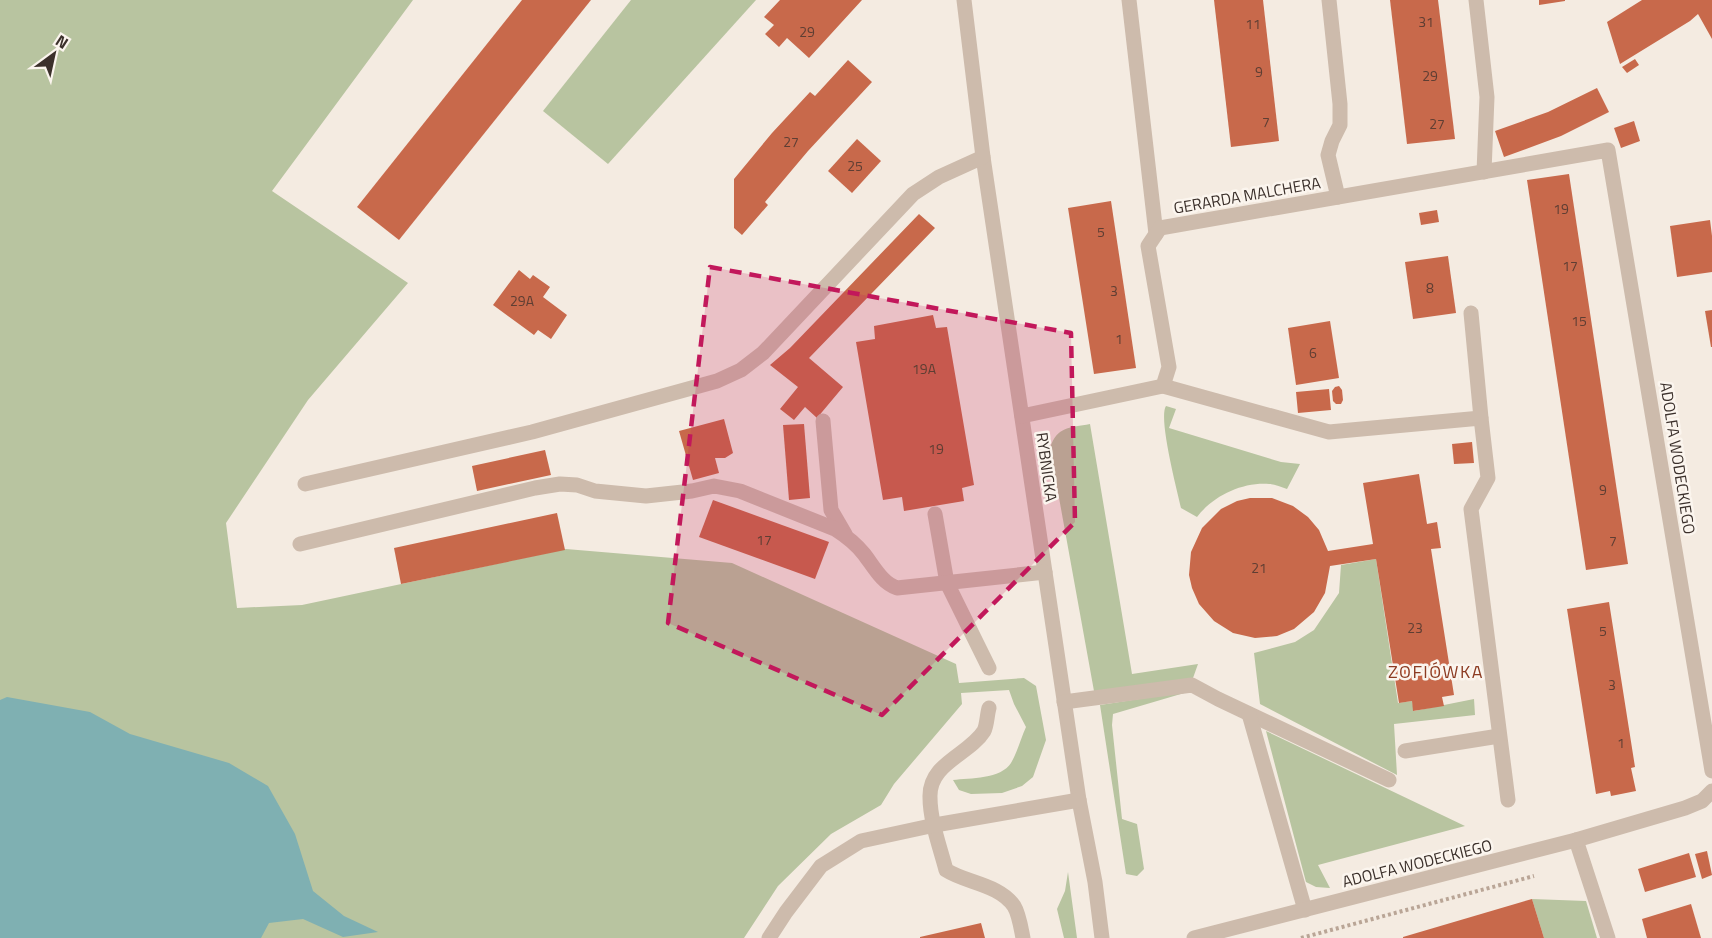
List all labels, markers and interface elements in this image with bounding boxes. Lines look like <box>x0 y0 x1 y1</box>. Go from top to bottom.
house number: 31 <box>1418 11 1434 32</box>
house number: 11 <box>1245 13 1261 34</box>
house number: 29 <box>799 21 815 42</box>
north arrow <box>24 24 84 84</box>
text: N <box>51 28 73 55</box>
house number: 9 <box>1255 61 1263 82</box>
house number: 29 <box>1422 65 1438 86</box>
house number: 7 <box>1262 111 1270 132</box>
house number: 27 <box>1429 113 1445 134</box>
house number: 27 <box>783 131 799 152</box>
house number: 25 <box>847 155 863 176</box>
street label: GERARDA MALCHERA <box>1172 170 1323 220</box>
house number: 19 <box>1553 198 1569 219</box>
house number: 5 <box>1097 221 1105 242</box>
house number: 17 <box>1562 255 1578 276</box>
house number: 8 <box>1426 277 1434 298</box>
house number: 3 <box>1110 280 1118 301</box>
house number: 29A <box>510 290 535 311</box>
house number: 15 <box>1571 310 1587 331</box>
house number: 1 <box>1115 328 1123 349</box>
house number: 6 <box>1309 342 1317 363</box>
house number: 19A <box>912 358 937 379</box>
street label: ADOLFA WODECKIEGO <box>1654 380 1702 536</box>
street label: RYBNICKA <box>1030 431 1064 504</box>
house number: 19 <box>928 438 944 459</box>
house number: 9 <box>1599 479 1607 500</box>
house number: 17 <box>756 529 772 550</box>
house number: 7 <box>1609 530 1617 551</box>
house number: 21 <box>1251 557 1267 578</box>
house number: 23 <box>1407 617 1423 638</box>
house number: 5 <box>1599 620 1607 641</box>
district label: ZOFIÓWKA <box>1388 658 1484 685</box>
house number: 3 <box>1608 674 1616 695</box>
house number: 1 <box>1617 732 1625 753</box>
street label: ADOLFA WODECKIEGO <box>1340 833 1494 893</box>

